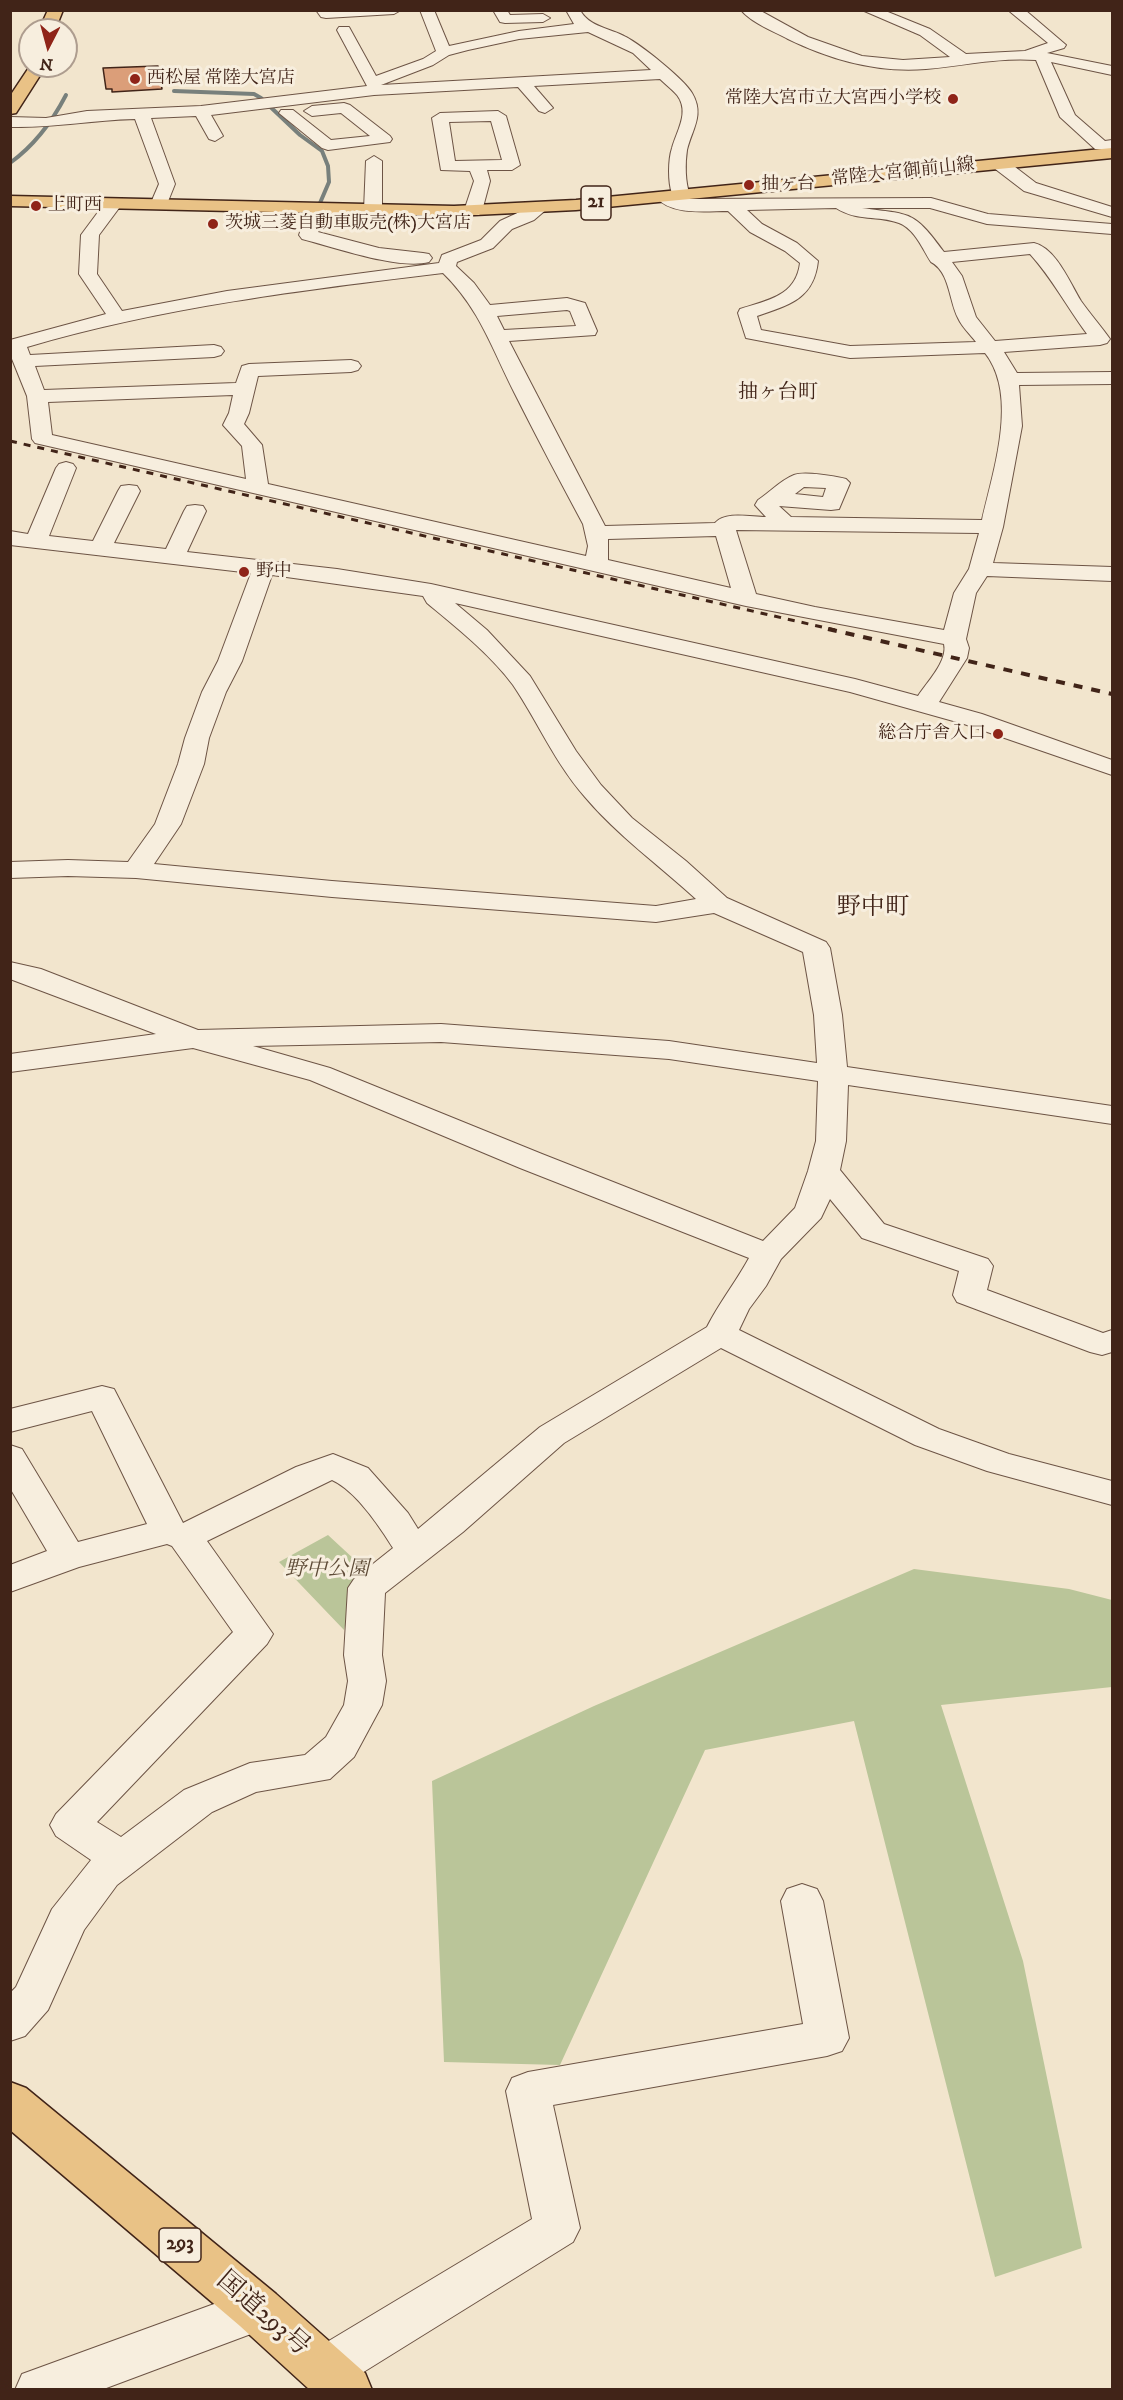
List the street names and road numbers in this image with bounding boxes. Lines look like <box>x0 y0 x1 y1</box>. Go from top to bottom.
street label: 常陸大宮御前山線 <box>830 155 976 191</box>
road number: 21 <box>581 186 611 220</box>
road number: 293 <box>159 2228 201 2262</box>
street label: 国道293号 <box>209 2266 315 2364</box>

